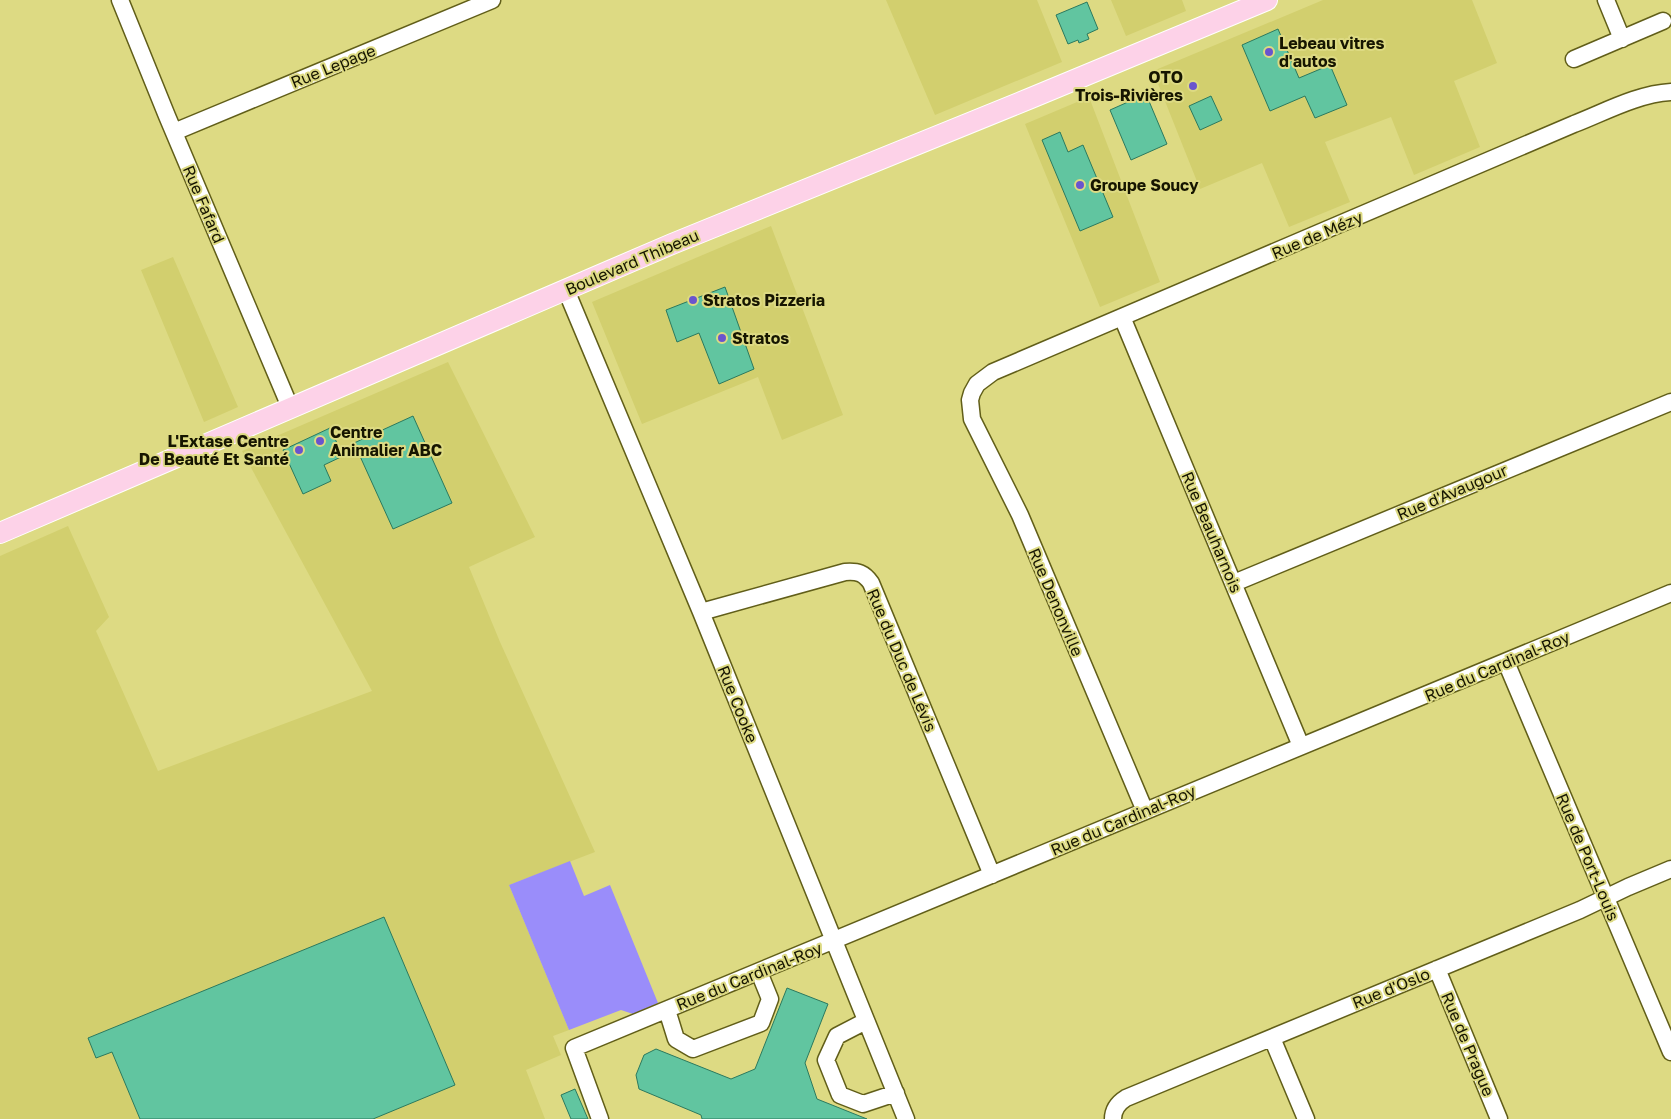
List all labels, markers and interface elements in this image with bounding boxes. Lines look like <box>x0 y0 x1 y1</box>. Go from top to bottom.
place label: Lebeau vitres d'autos <box>1279 33 1384 71</box>
street label: Rue Lepage <box>288 40 378 92</box>
marker: Lebeau vitres d'autos <box>1263 46 1275 58</box>
place label: OTO Trois-Rivières <box>1075 67 1183 105</box>
marker: OTO Trois-Rivières <box>1187 80 1199 92</box>
street label: Rue Fafard <box>179 162 229 246</box>
place label: Groupe Soucy <box>1090 175 1199 195</box>
marker: Groupe Soucy <box>1074 179 1086 191</box>
street label: Rue de Mézy <box>1268 207 1366 263</box>
street label: Boulevard Thibeau <box>562 225 702 299</box>
place label: Stratos Pizzeria <box>703 290 825 310</box>
marker: Stratos Pizzeria <box>687 294 699 306</box>
place label: Stratos <box>732 328 789 348</box>
marker: Stratos <box>716 332 728 344</box>
place label: Centre Animalier ABC <box>330 422 442 460</box>
place label: L'Extase Centre De Beauté Et Santé <box>139 431 289 469</box>
marker: Centre Animalier ABC <box>314 435 326 447</box>
marker: L'Extase Centre De Beauté Et Santé <box>293 444 305 456</box>
street label: Rue d'Avaugour <box>1394 460 1510 524</box>
street label: Rue Beauharnois <box>1177 468 1247 596</box>
street label: Rue Denonville <box>1024 545 1088 659</box>
street label: Rue du Duc de Lévis <box>863 585 941 735</box>
street label: Rue du Cardinal-Roy <box>1421 626 1573 706</box>
street label: Rue Cooke <box>713 662 763 746</box>
street label: Rue du Cardinal-Roy <box>1047 780 1199 860</box>
street label: Rue de Port-Louis <box>1552 790 1624 924</box>
street label: Rue du Cardinal-Roy <box>673 938 825 1014</box>
street label: Rue d'Oslo <box>1349 963 1433 1013</box>
street label: Rue de Prague <box>1437 989 1499 1099</box>

